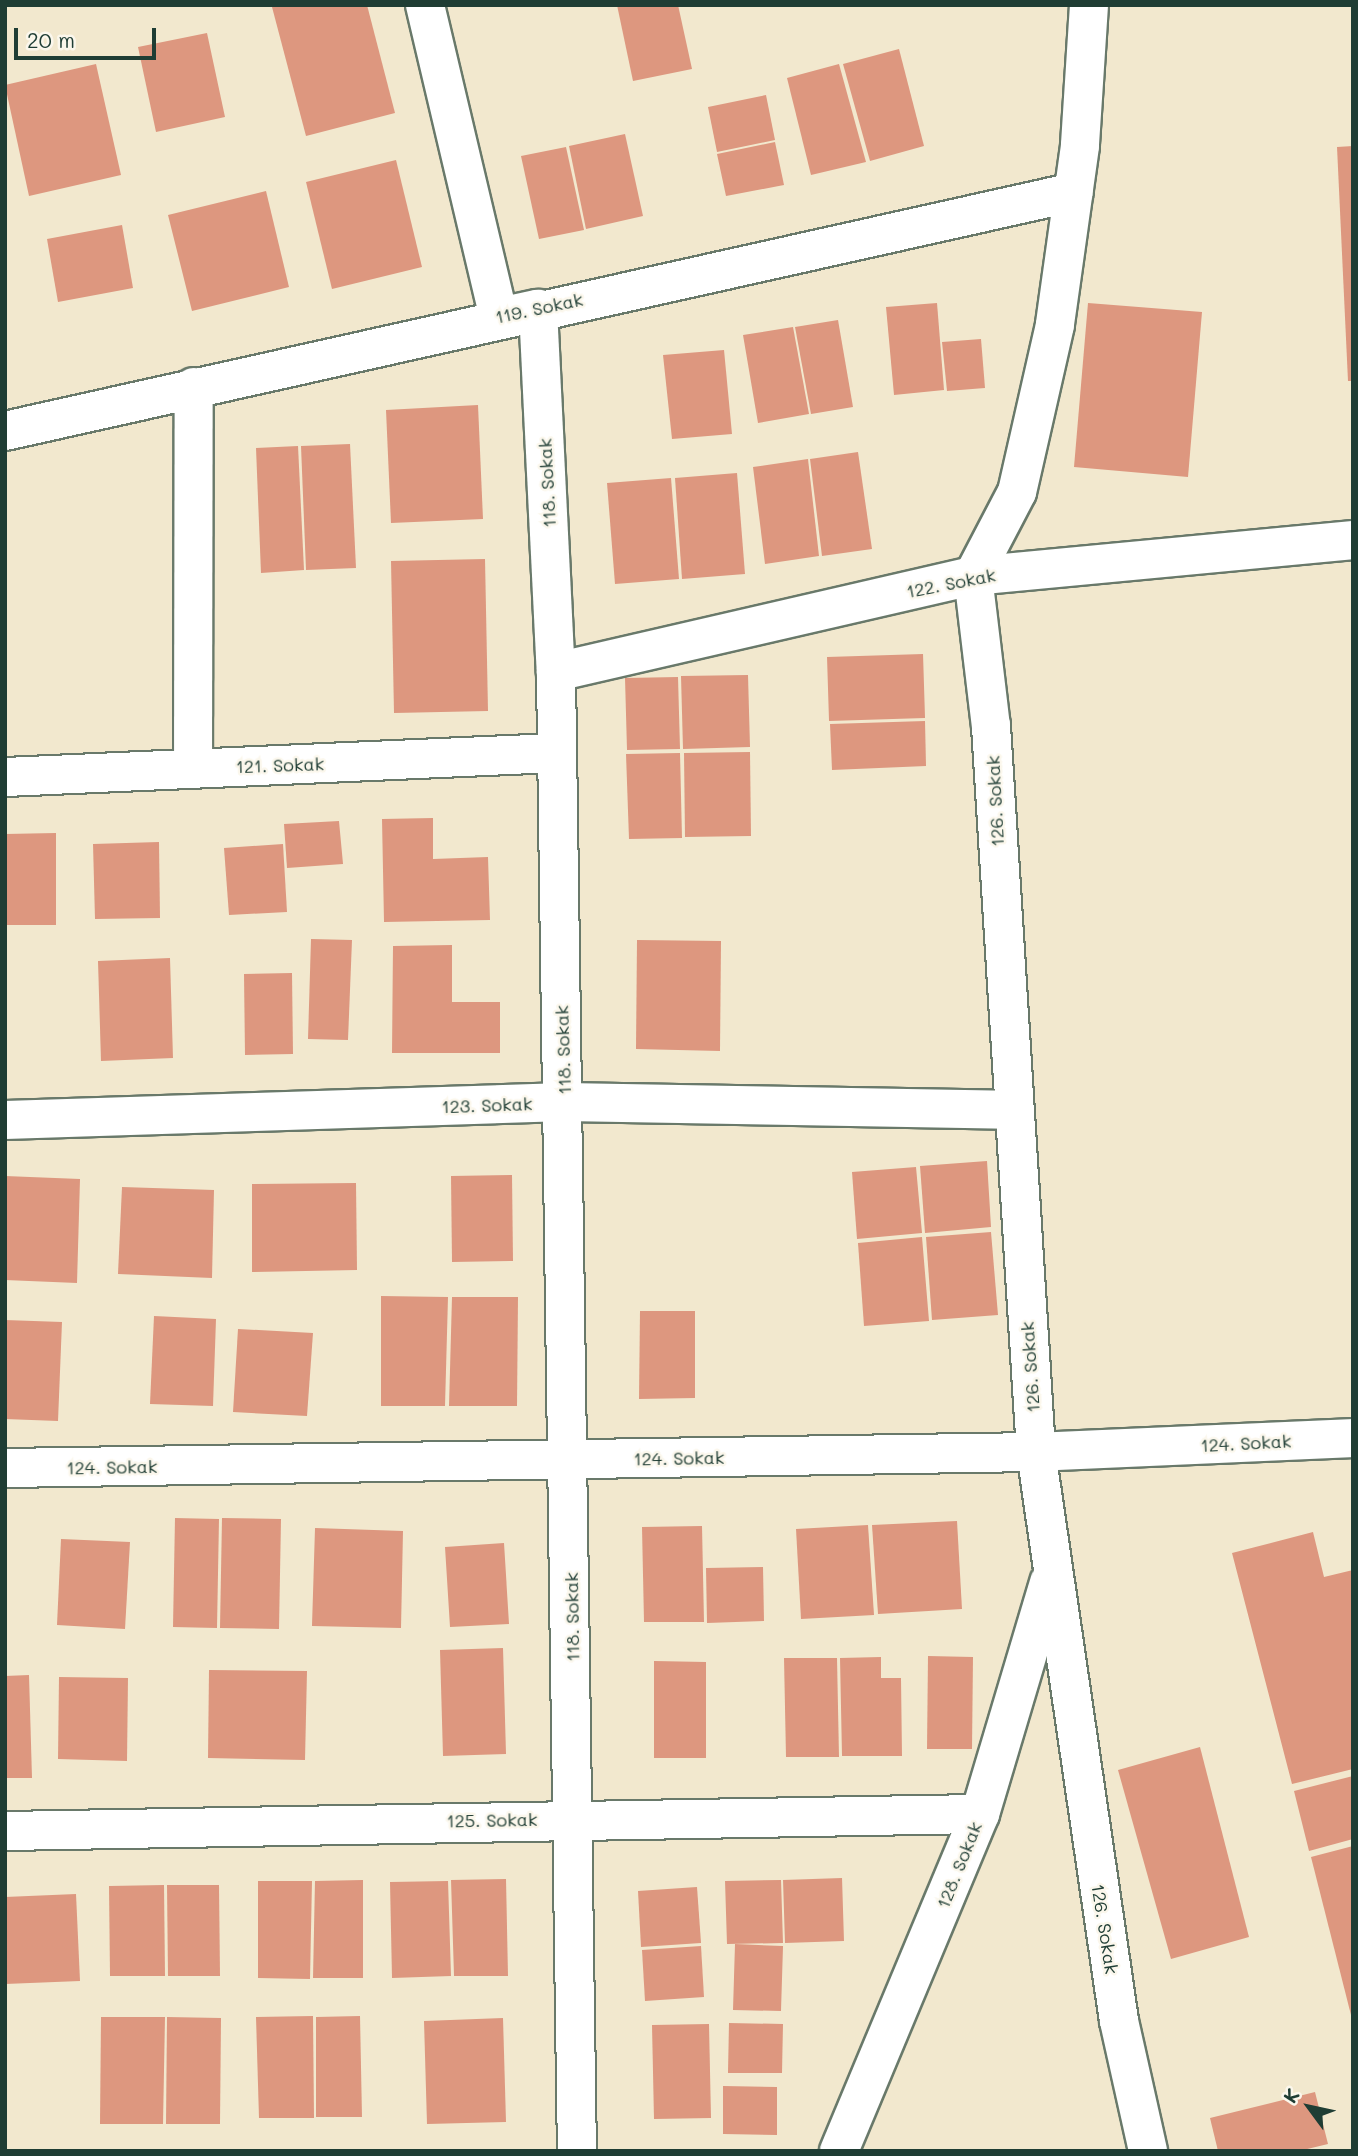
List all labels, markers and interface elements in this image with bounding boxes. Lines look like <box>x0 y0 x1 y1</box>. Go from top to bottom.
scale bar <box>18 14 159 58</box>
text: 20 m <box>27 26 75 53</box>
street label: 119. Sokak <box>493 288 585 328</box>
street label: 118. Sokak <box>534 438 560 528</box>
street label: 122. Sokak <box>905 564 997 602</box>
street label: 121. Sokak <box>235 753 325 777</box>
street label: 126. Sokak <box>982 755 1008 847</box>
street label: 118. Sokak <box>551 1005 575 1095</box>
street label: 123. Sokak <box>441 1093 533 1117</box>
street label: 126. Sokak <box>1016 1321 1044 1413</box>
street label: 124. Sokak <box>1200 1430 1292 1456</box>
street label: 124. Sokak <box>633 1446 725 1470</box>
street label: 124. Sokak <box>66 1455 158 1479</box>
street label: 118. Sokak <box>560 1572 584 1662</box>
street label: 125. Sokak <box>446 1808 538 1832</box>
street label: 128. Sokak <box>932 1819 986 1911</box>
street label: 126. Sokak <box>1087 1882 1123 1976</box>
north arrow <box>1274 2072 1344 2142</box>
text: K <box>1277 2083 1305 2107</box>

